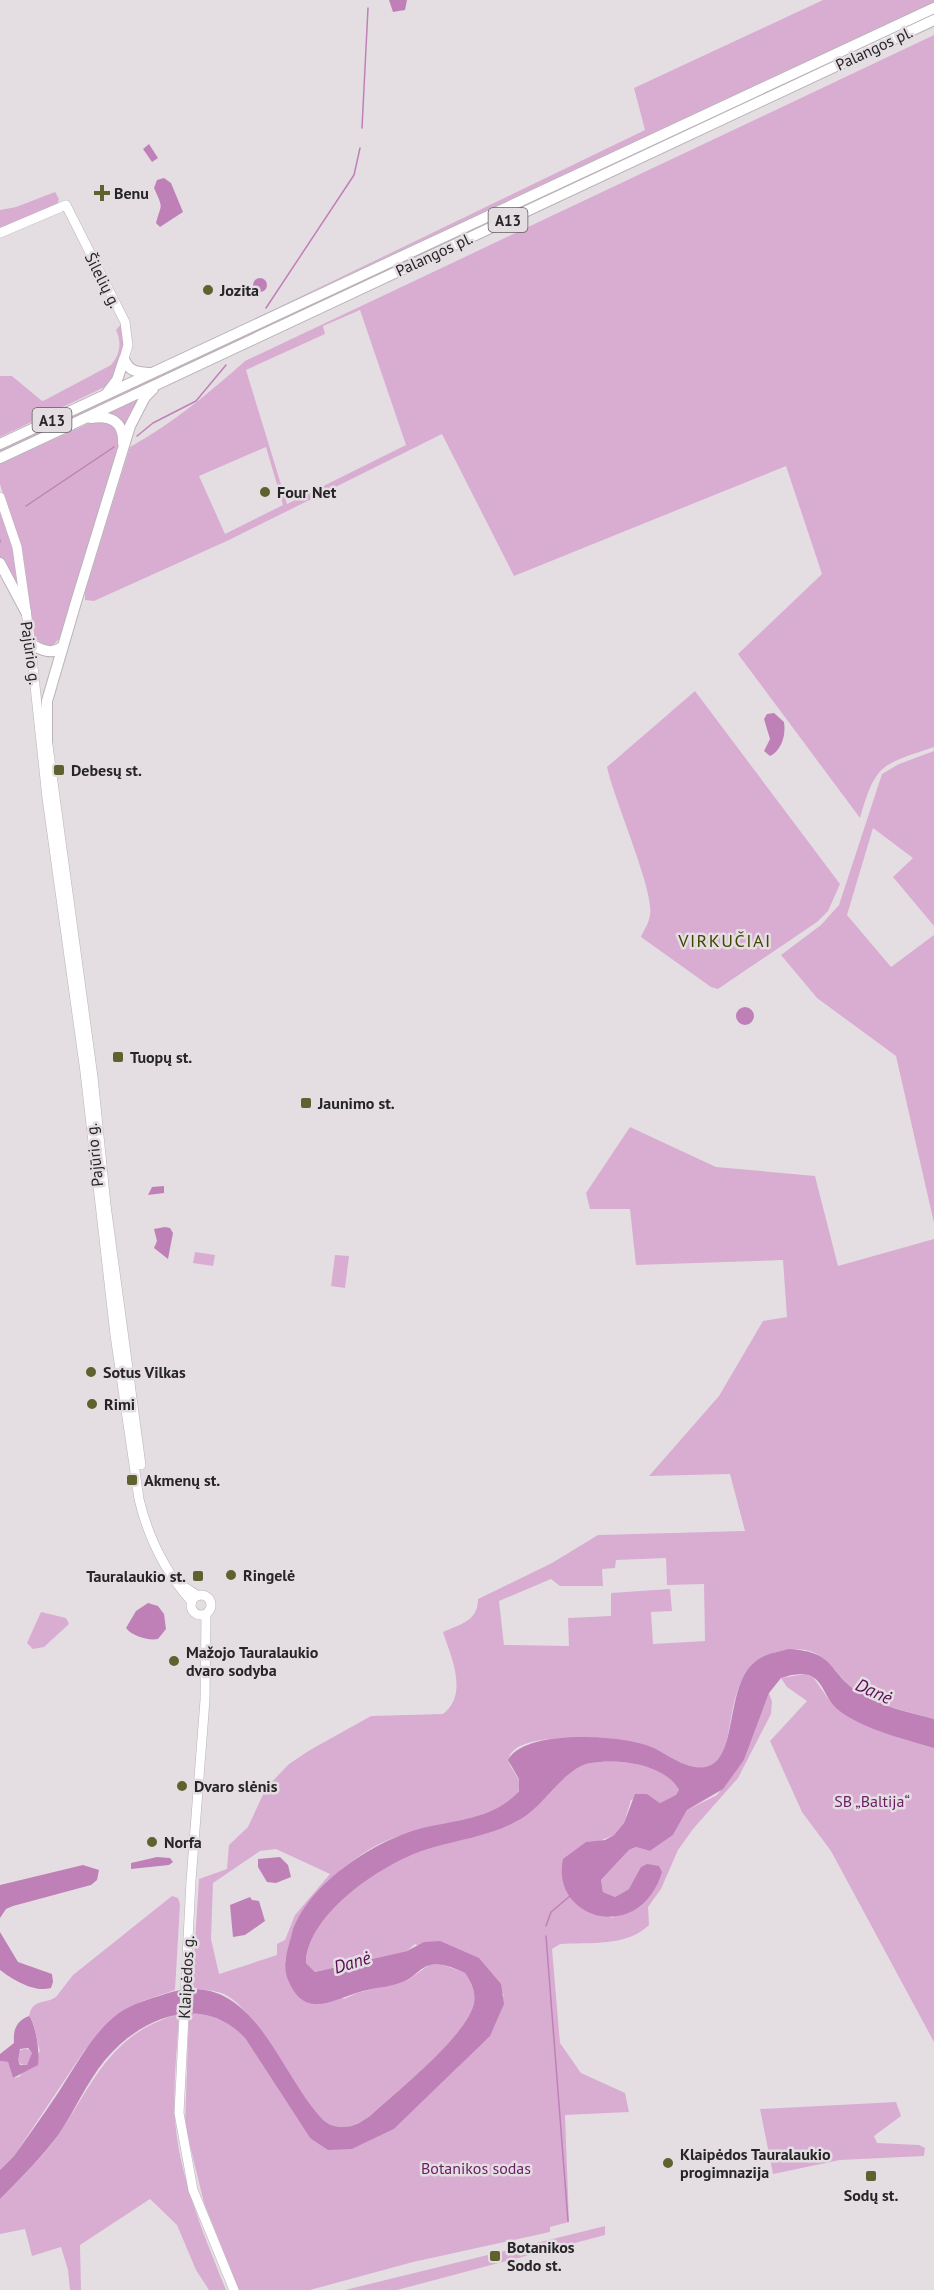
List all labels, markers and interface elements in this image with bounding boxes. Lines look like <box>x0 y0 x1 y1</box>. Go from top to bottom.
street label: Palangos pl. <box>832 21 916 75</box>
place label: Benu <box>114 183 149 203</box>
marker: Benu <box>95 186 109 200</box>
road number: A13 <box>488 208 528 232</box>
street label: Palangos pl. <box>392 227 476 281</box>
street label: Šilelių g. <box>81 249 125 311</box>
place label: Jozita <box>219 280 259 300</box>
marker: Jozita <box>201 283 215 297</box>
road number: A13 <box>32 408 72 432</box>
place label: Four Net <box>277 482 337 502</box>
marker: Four Net <box>258 485 272 499</box>
street label: Pajūrio g. <box>17 620 45 686</box>
place label: Debesų st. <box>71 760 142 780</box>
marker: Debesų st. <box>52 763 66 777</box>
district label: VIRKUČIAI <box>677 929 772 952</box>
place label: Tuopų st. <box>130 1047 192 1067</box>
marker: Tuopų st. <box>111 1050 125 1064</box>
place label: Jaunimo st. <box>317 1093 395 1113</box>
marker: Jaunimo st. <box>299 1096 313 1110</box>
street label: Pajūrio g. <box>81 1122 107 1188</box>
place label: Sotus Vilkas <box>103 1362 186 1382</box>
marker: Sotus Vilkas <box>84 1365 98 1379</box>
place label: Rimi <box>104 1394 135 1414</box>
marker: Rimi <box>85 1397 99 1411</box>
place label: Akmenų st. <box>144 1470 220 1490</box>
marker: Akmenų st. <box>125 1473 139 1487</box>
place label: Ringelė <box>243 1565 295 1585</box>
place label: Tauralaukio st. <box>86 1566 186 1586</box>
marker: Ringelė <box>224 1568 238 1582</box>
marker: Tauralaukio st. <box>191 1569 205 1583</box>
place label: Mažojo Tauralaukio dvaro sodyba <box>186 1642 319 1680</box>
marker: Mažojo Tauralaukio dvaro sodyba <box>167 1654 181 1668</box>
water label: Danė <box>852 1673 896 1709</box>
place label: Dvaro slėnis <box>194 1776 278 1796</box>
marker: Dvaro slėnis <box>175 1779 189 1793</box>
park label: SB „Baltija“ <box>834 1791 910 1811</box>
place label: Norfa <box>164 1832 202 1852</box>
marker: Norfa <box>145 1835 159 1849</box>
street label: Klaipėdos g. <box>174 1935 198 2019</box>
water label: Danė <box>331 1945 374 1979</box>
place label: Klaipėdos Tauralaukio progimnazija <box>680 2144 831 2182</box>
marker: Klaipėdos Tauralaukio progimnazija <box>661 2156 675 2170</box>
park label: Botanikos sodas <box>421 2158 531 2178</box>
marker: Sodų st. <box>864 2169 878 2183</box>
place label: Sodų st. <box>844 2185 898 2205</box>
place label: Botanikos Sodo st. <box>507 2237 575 2275</box>
marker: Botanikos Sodo st. <box>488 2249 502 2263</box>

